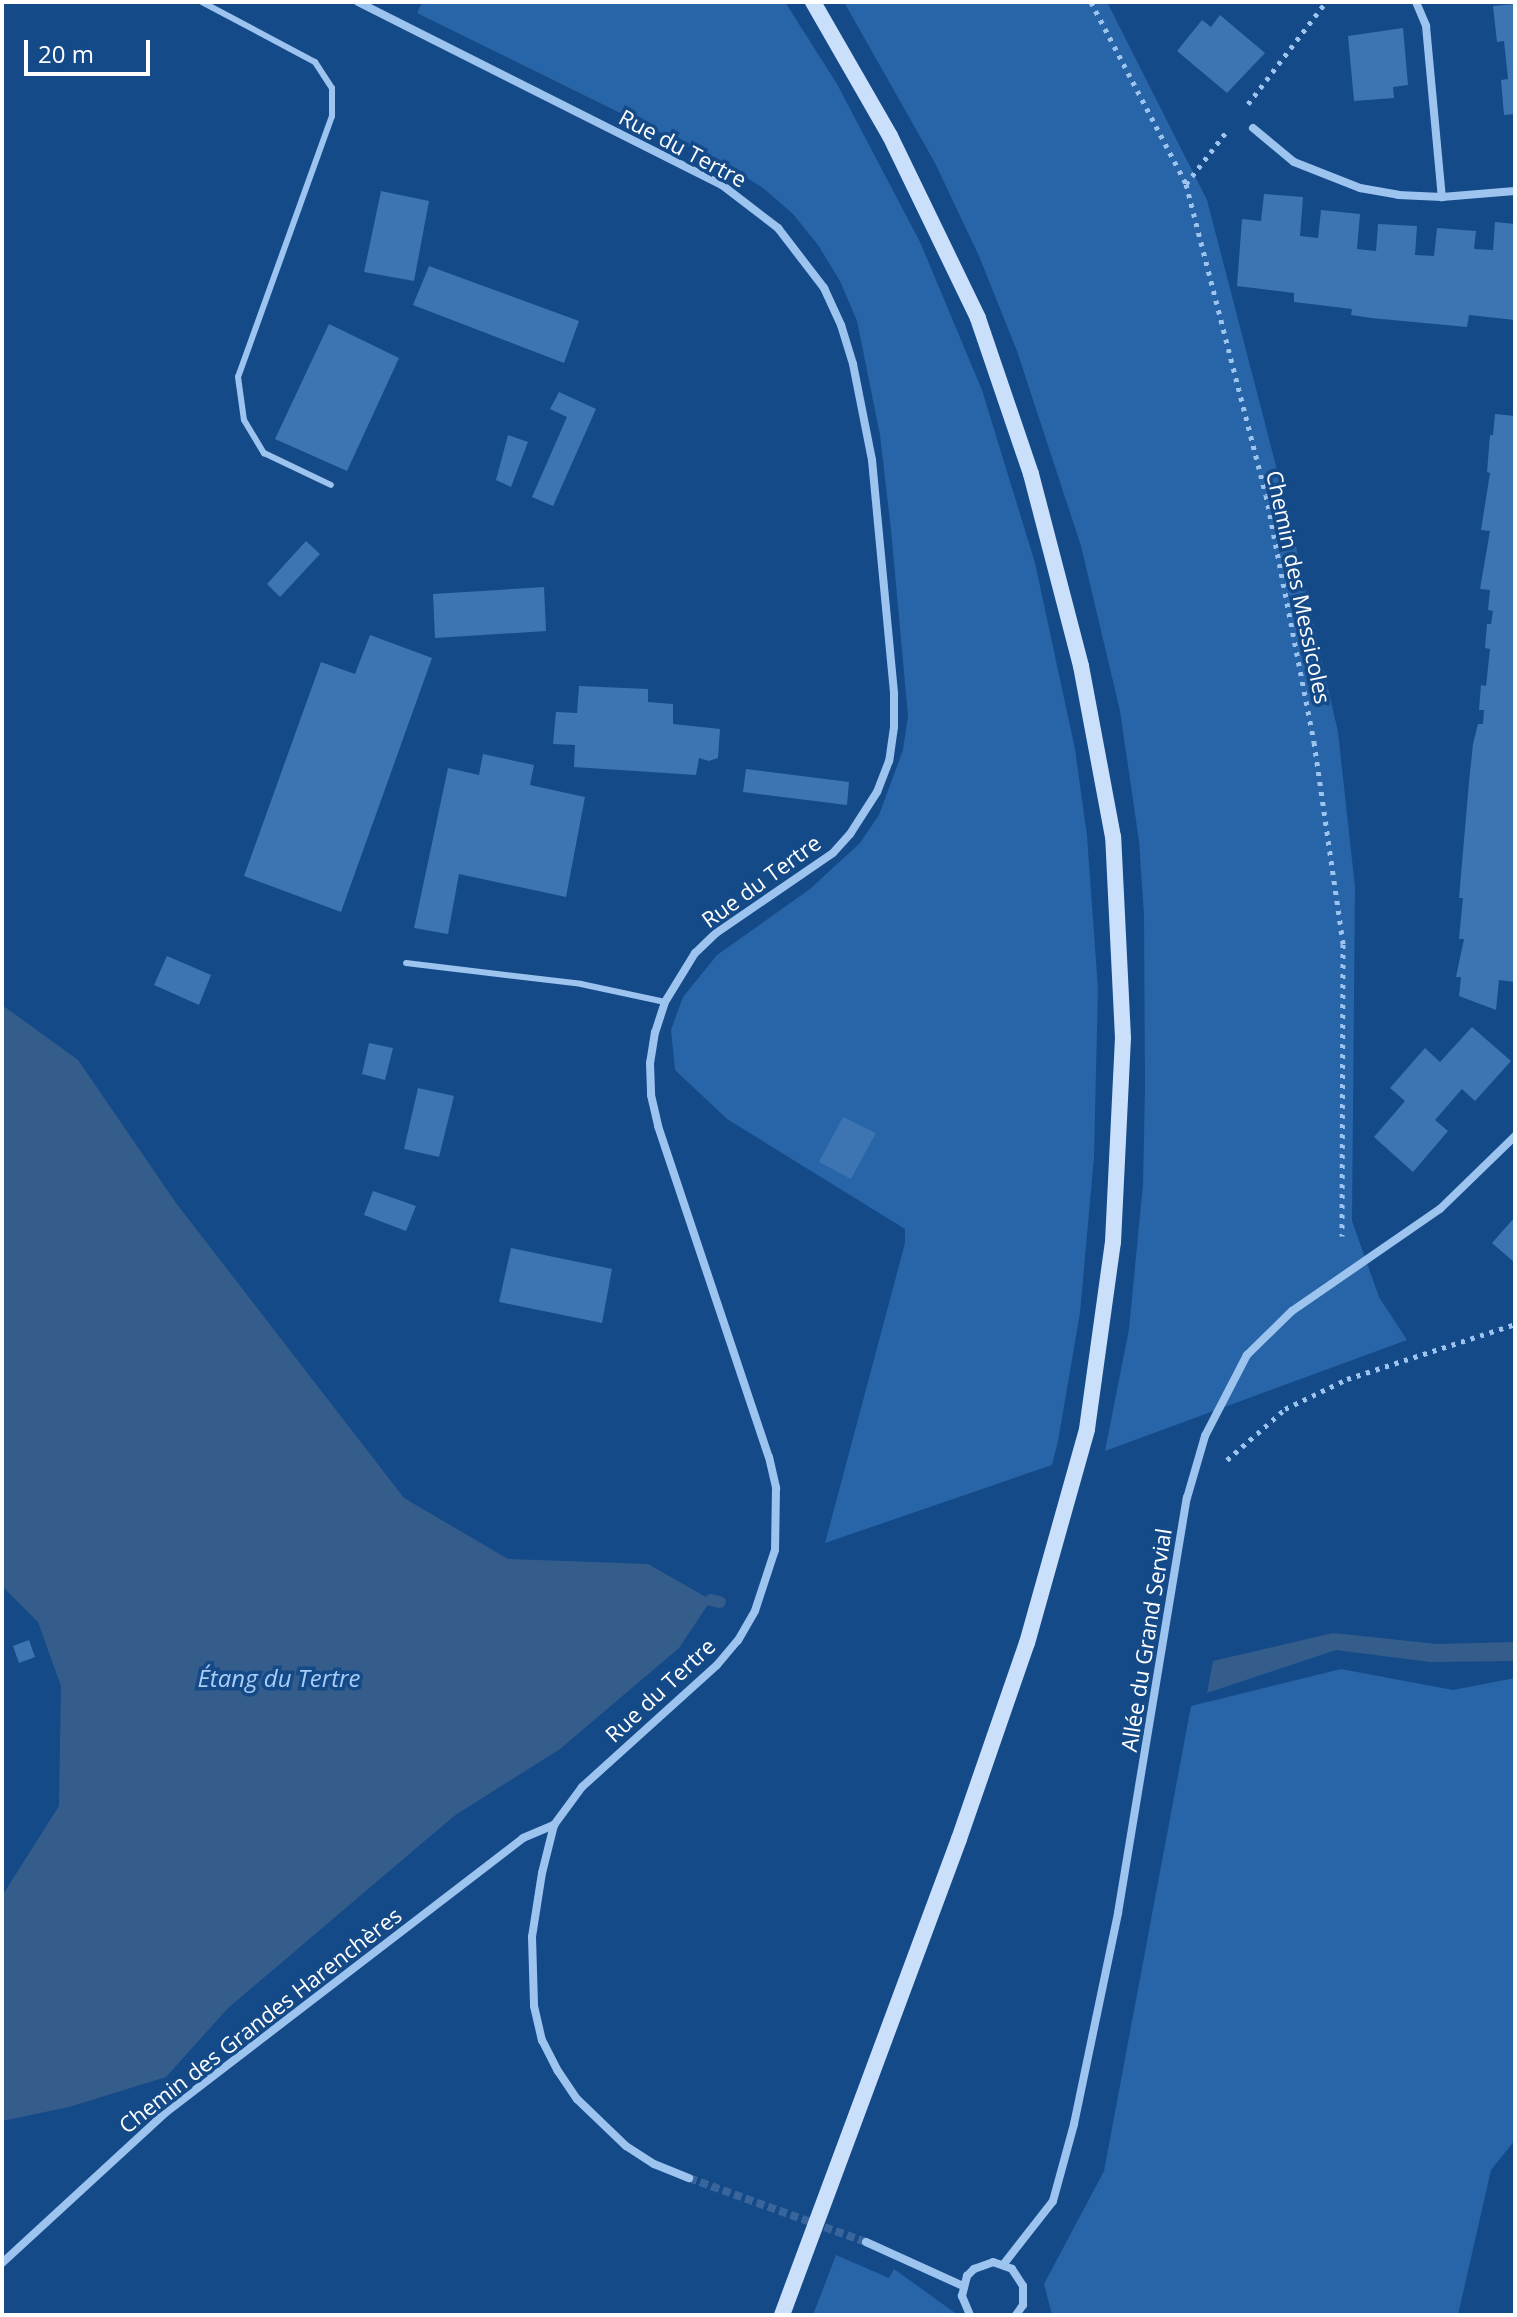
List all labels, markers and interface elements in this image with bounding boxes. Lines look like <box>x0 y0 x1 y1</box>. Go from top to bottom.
scale bar <box>28 24 154 74</box>
text: 20 m <box>38 37 94 70</box>
street label: Rue du Tertre <box>615 103 751 193</box>
street label: Chemin des Messicoles <box>1261 468 1337 706</box>
street label: Rue du Tertre <box>696 829 826 933</box>
street label: Allée du Grand Servial <box>1115 1526 1177 1754</box>
street label: Rue du Tertre <box>600 1632 720 1748</box>
water label: Étang du Tertre <box>197 1664 361 1692</box>
street label: Chemin des Grandes Harenchères <box>114 1902 406 2138</box>

